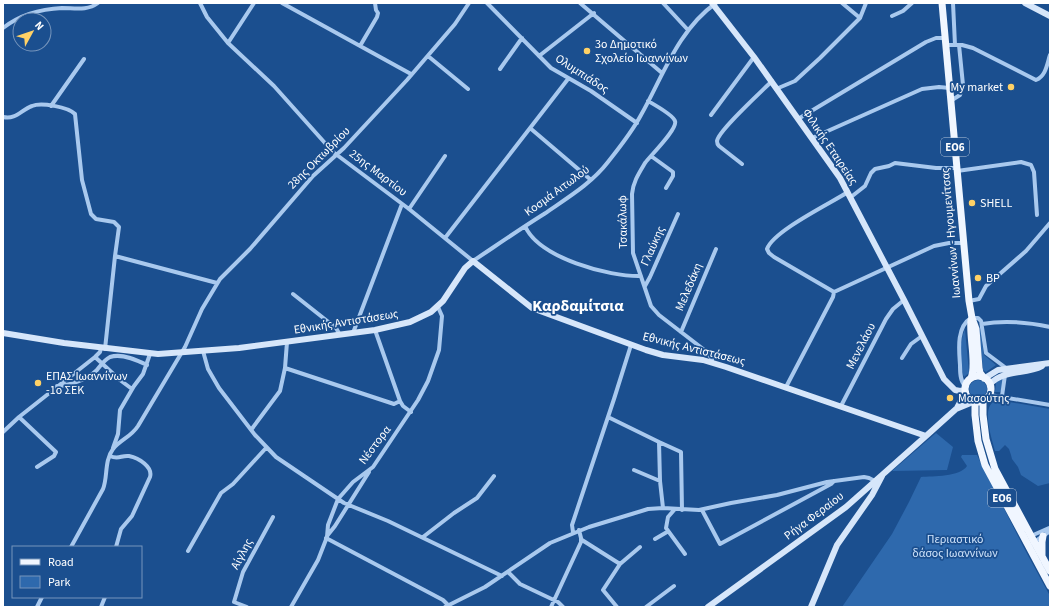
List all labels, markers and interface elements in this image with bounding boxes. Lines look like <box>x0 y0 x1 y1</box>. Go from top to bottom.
north arrow <box>12 12 52 52</box>
text: N <box>31 18 47 34</box>
place label: 3ο Δημοτικό Σχολείο Ιωαννίνων <box>595 36 688 67</box>
marker: 3ο Δημοτικό Σχολείο Ιωαννίνων <box>582 46 592 56</box>
street label: Ολυμπιάδος <box>552 50 612 98</box>
place label: My market <box>951 79 1003 96</box>
marker: My market <box>1006 82 1016 92</box>
street label: Φιλικής Εταιρείας <box>798 105 862 189</box>
street label: 28ης Οκτωβρίου <box>284 123 354 193</box>
road number: ΕΟ6 <box>941 138 969 156</box>
street label: 25ης Μαρτίου <box>345 146 411 200</box>
street label: Κοσμά Αιτωλού <box>521 161 593 221</box>
street label: Ιωαννίνων - Ηγουμενίτσας <box>937 167 965 299</box>
street label: Τσακάλωφ <box>614 195 632 249</box>
place label: SHELL <box>980 195 1012 212</box>
marker: SHELL <box>967 198 977 208</box>
street label: Γλαύκης <box>637 223 669 269</box>
street label: Μελεδάκη <box>671 260 707 314</box>
place label: BP <box>986 270 1000 287</box>
marker: BP <box>973 273 983 283</box>
district label: Καρδαμίτσια <box>532 295 624 317</box>
street label: Εθνικής Αντιστάσεως <box>293 305 399 339</box>
street label: Μενελάου <box>842 320 880 372</box>
street label: Εθνικής Αντιστάσεως <box>641 328 747 370</box>
place label: ΕΠΑΣ Ιωαννίνων -1ο ΣΕΚ <box>46 368 128 399</box>
marker: ΕΠΑΣ Ιωαννίνων -1ο ΣΕΚ <box>33 378 43 388</box>
place label: Μασούτης <box>958 390 1009 407</box>
marker: Μασούτης <box>945 393 955 403</box>
street label: Νέστορα <box>355 422 395 468</box>
street label: Ρήγα Φεραίου <box>780 488 848 544</box>
road number: ΕΟ6 <box>988 489 1016 507</box>
park label: Περιαστικό δάσος Ιωαννίνων <box>912 531 998 562</box>
street label: Αίγλης <box>227 535 257 573</box>
legend <box>12 546 142 598</box>
text: Road <box>48 554 74 571</box>
text: Park <box>48 574 70 591</box>

